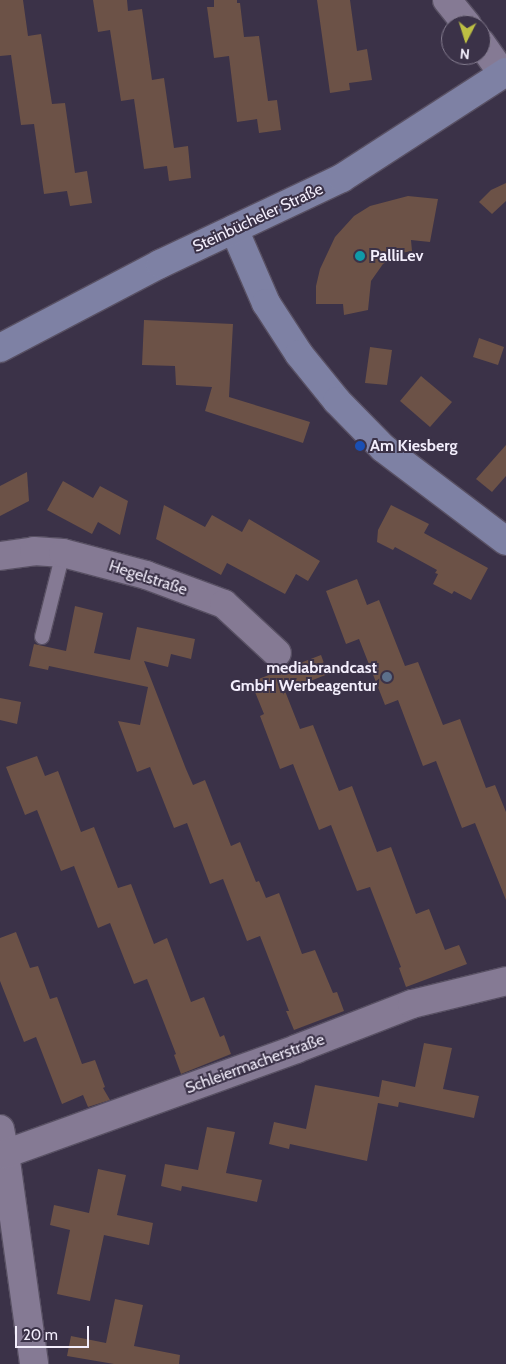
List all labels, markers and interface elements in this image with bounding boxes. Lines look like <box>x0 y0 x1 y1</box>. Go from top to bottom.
north arrow <box>441 15 491 65</box>
text: N <box>459 45 470 63</box>
street label: Steinbücheler Straße <box>190 179 326 257</box>
place label: PalliLev <box>370 246 423 266</box>
marker: PalliLev <box>354 250 366 262</box>
place label: Am Kiesberg <box>370 436 457 456</box>
marker: Am Kiesberg <box>354 440 366 452</box>
street label: Hegelstraße <box>106 556 190 600</box>
place label: mediabrandcast GmbH Werbeagentur <box>230 658 377 696</box>
marker: mediabrandcast GmbH Werbeagentur <box>381 671 393 683</box>
street label: Schleiermacherstraße <box>183 1030 327 1098</box>
scale bar <box>18 1316 91 1348</box>
text: 20 m <box>23 1326 58 1344</box>

